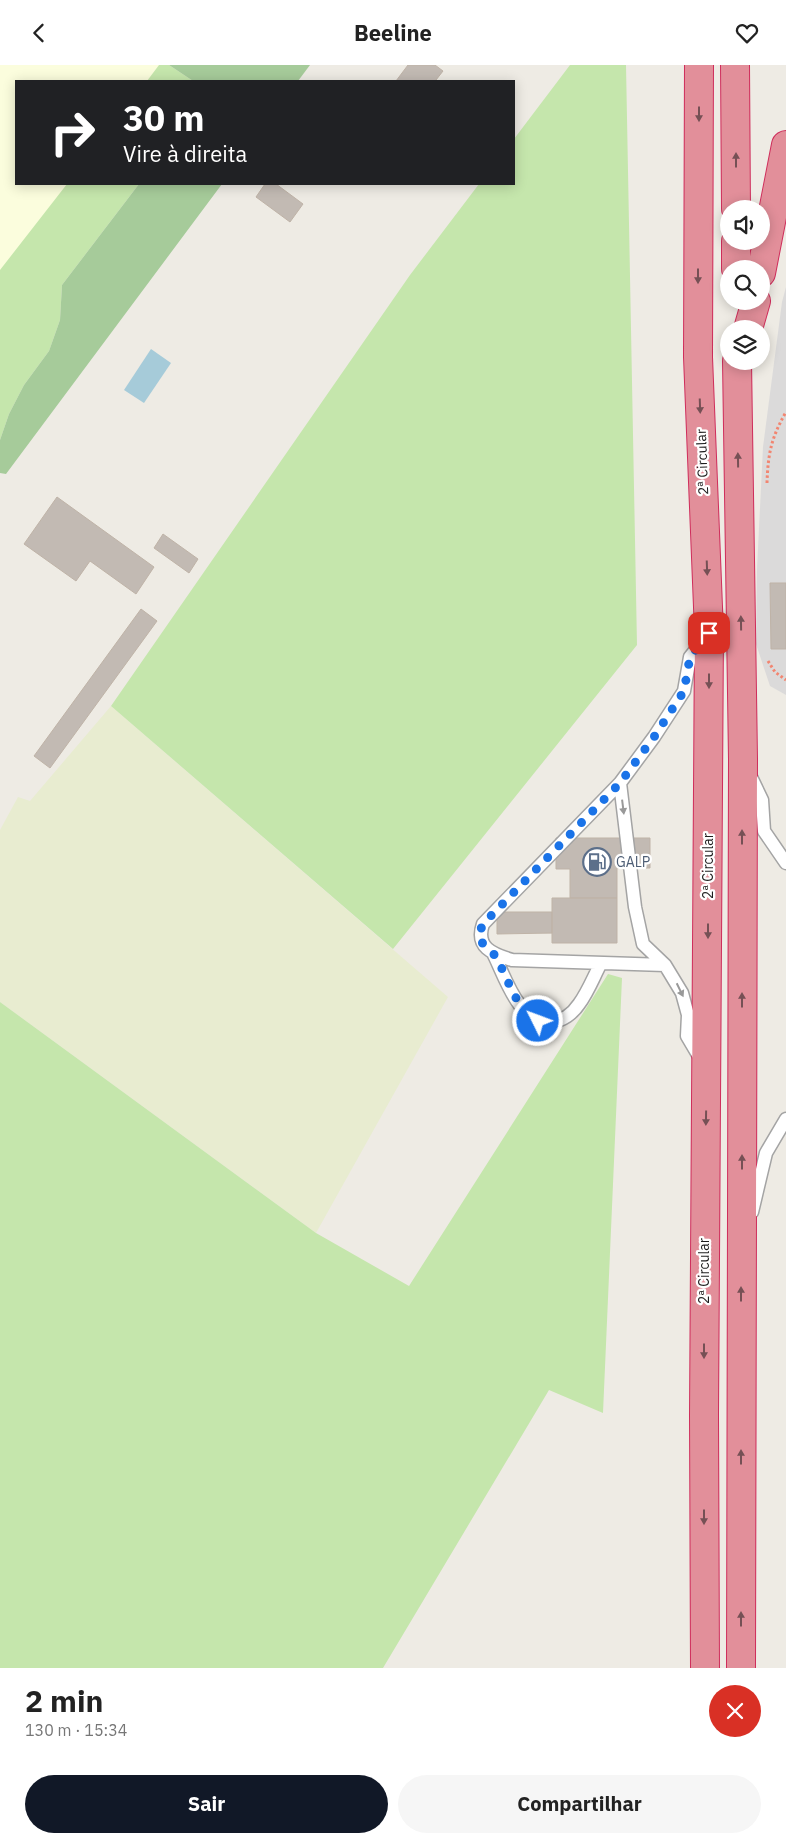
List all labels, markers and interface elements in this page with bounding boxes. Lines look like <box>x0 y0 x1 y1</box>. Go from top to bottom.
text: Beeline <box>354 18 432 47</box>
icon: back <box>25 19 53 47</box>
icon: heart <box>733 19 761 47</box>
text: 30 m <box>123 95 205 141</box>
icon: right <box>40 100 105 165</box>
one-way arrow <box>695 106 703 122</box>
text: Vire à direita <box>123 139 247 168</box>
one-way arrow <box>732 152 740 168</box>
map controls <box>720 200 770 370</box>
button: sound <box>720 200 770 250</box>
button: search <box>720 260 770 310</box>
one-way arrow <box>694 268 702 284</box>
button: layers <box>720 320 770 370</box>
one-way arrow <box>696 398 704 414</box>
street label: 2ª Circular <box>692 429 712 495</box>
one-way arrow <box>734 452 742 468</box>
one-way arrow <box>703 560 711 576</box>
pin <box>688 612 730 654</box>
one-way arrow <box>736 614 744 630</box>
icon: arrive <box>695 619 723 647</box>
one-way arrow <box>705 673 713 689</box>
one-way arrow <box>619 800 627 816</box>
one-way arrow <box>738 829 746 845</box>
street label: 2ª Circular <box>699 833 717 899</box>
fuel station icon: GALP <box>582 847 612 877</box>
place label: GALP <box>616 853 650 871</box>
one-way arrow <box>704 923 712 939</box>
one-way arrow <box>676 983 684 997</box>
one-way arrow <box>738 992 746 1008</box>
position arrow <box>511 994 563 1046</box>
one-way arrow <box>702 1110 710 1126</box>
one-way arrow <box>738 1154 746 1170</box>
street label: 2ª Circular <box>695 1238 713 1304</box>
one-way arrow <box>737 1286 745 1302</box>
one-way arrow <box>700 1343 708 1359</box>
one-way arrow <box>737 1449 745 1465</box>
one-way arrow <box>700 1509 708 1525</box>
one-way arrow <box>737 1611 745 1627</box>
text: 2 min <box>25 1681 103 1720</box>
button: close <box>709 1685 761 1737</box>
text: 130 m · 15:34 <box>25 1720 127 1740</box>
button: Sair <box>25 1775 388 1833</box>
button: Compartilhar <box>398 1775 761 1833</box>

